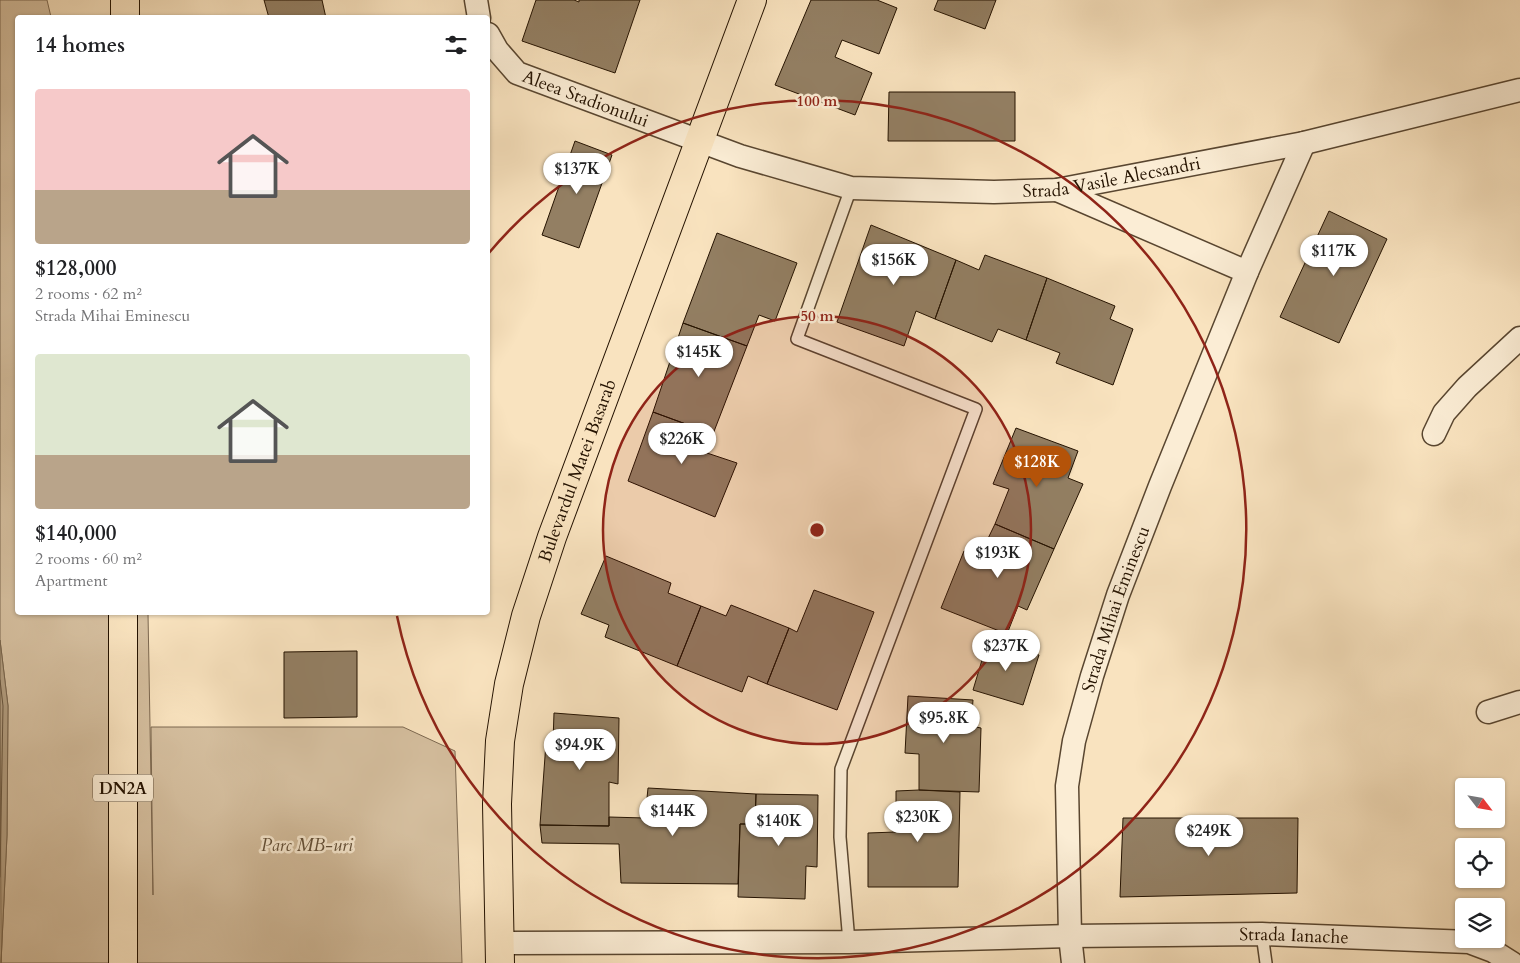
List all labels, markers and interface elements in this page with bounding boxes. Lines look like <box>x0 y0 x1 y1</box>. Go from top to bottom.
text: 14 homes <box>35 31 125 60</box>
icon: filters <box>442 31 470 59</box>
street label: Aleea Stadionului <box>519 64 652 134</box>
text: 100 m <box>797 91 838 111</box>
icon: home <box>208 121 298 211</box>
street label: Strada Vasile Alecsandri <box>1022 151 1203 204</box>
pin: $137K <box>542 152 612 195</box>
text: $137K <box>554 158 600 180</box>
pin: $117K <box>1299 234 1369 277</box>
text: $117K <box>1311 240 1357 262</box>
pin: $156K <box>859 244 929 286</box>
text: $156K <box>871 249 917 271</box>
text: $128,000 <box>35 254 116 283</box>
text: 2 rooms · 62 m² <box>35 283 142 305</box>
text: Strada Mihai Eminescu <box>35 305 190 327</box>
text: 50 m <box>800 306 834 326</box>
pin: $145K <box>664 336 734 378</box>
text: $145K <box>676 341 722 363</box>
street label: Bulevardul Matei Basarab <box>533 376 623 566</box>
icon: home <box>208 386 298 476</box>
pin: $226K <box>647 422 717 465</box>
text: $226K <box>659 428 705 450</box>
pin: $128K <box>1002 446 1072 488</box>
text: $128K <box>1014 451 1060 473</box>
text: $140,000 <box>35 519 116 548</box>
centre of rings <box>808 521 826 539</box>
street label: Strada Mihai Eminescu <box>1076 522 1156 695</box>
pin: $193K <box>963 536 1033 579</box>
text: $193K <box>975 542 1021 564</box>
text: 2 rooms · 60 m² <box>35 548 142 570</box>
text: Apartment <box>35 570 108 592</box>
pin: $237K <box>971 630 1041 672</box>
text: $237K <box>983 635 1029 657</box>
pin: $95.8K <box>903 702 985 744</box>
text: $95.8K <box>919 707 969 729</box>
pin: $94.9K <box>539 728 621 771</box>
text: $94.9K <box>555 734 605 756</box>
road number: DN2A <box>93 774 153 801</box>
north arrow <box>1455 778 1505 828</box>
map controls <box>1455 778 1505 948</box>
pin: $144K <box>638 794 708 837</box>
text: $144K <box>650 800 696 822</box>
pin: $230K <box>883 800 953 843</box>
pin: $140K <box>744 804 814 847</box>
text: $230K <box>895 806 941 828</box>
text: $140K <box>756 810 802 832</box>
pin: $249K <box>1174 814 1244 857</box>
text: $249K <box>1186 820 1232 842</box>
park label: Parc MB-uri <box>261 833 354 858</box>
button: locate <box>1455 838 1505 888</box>
button: layers <box>1455 898 1505 948</box>
street label: Strada Ianache <box>1239 922 1349 950</box>

